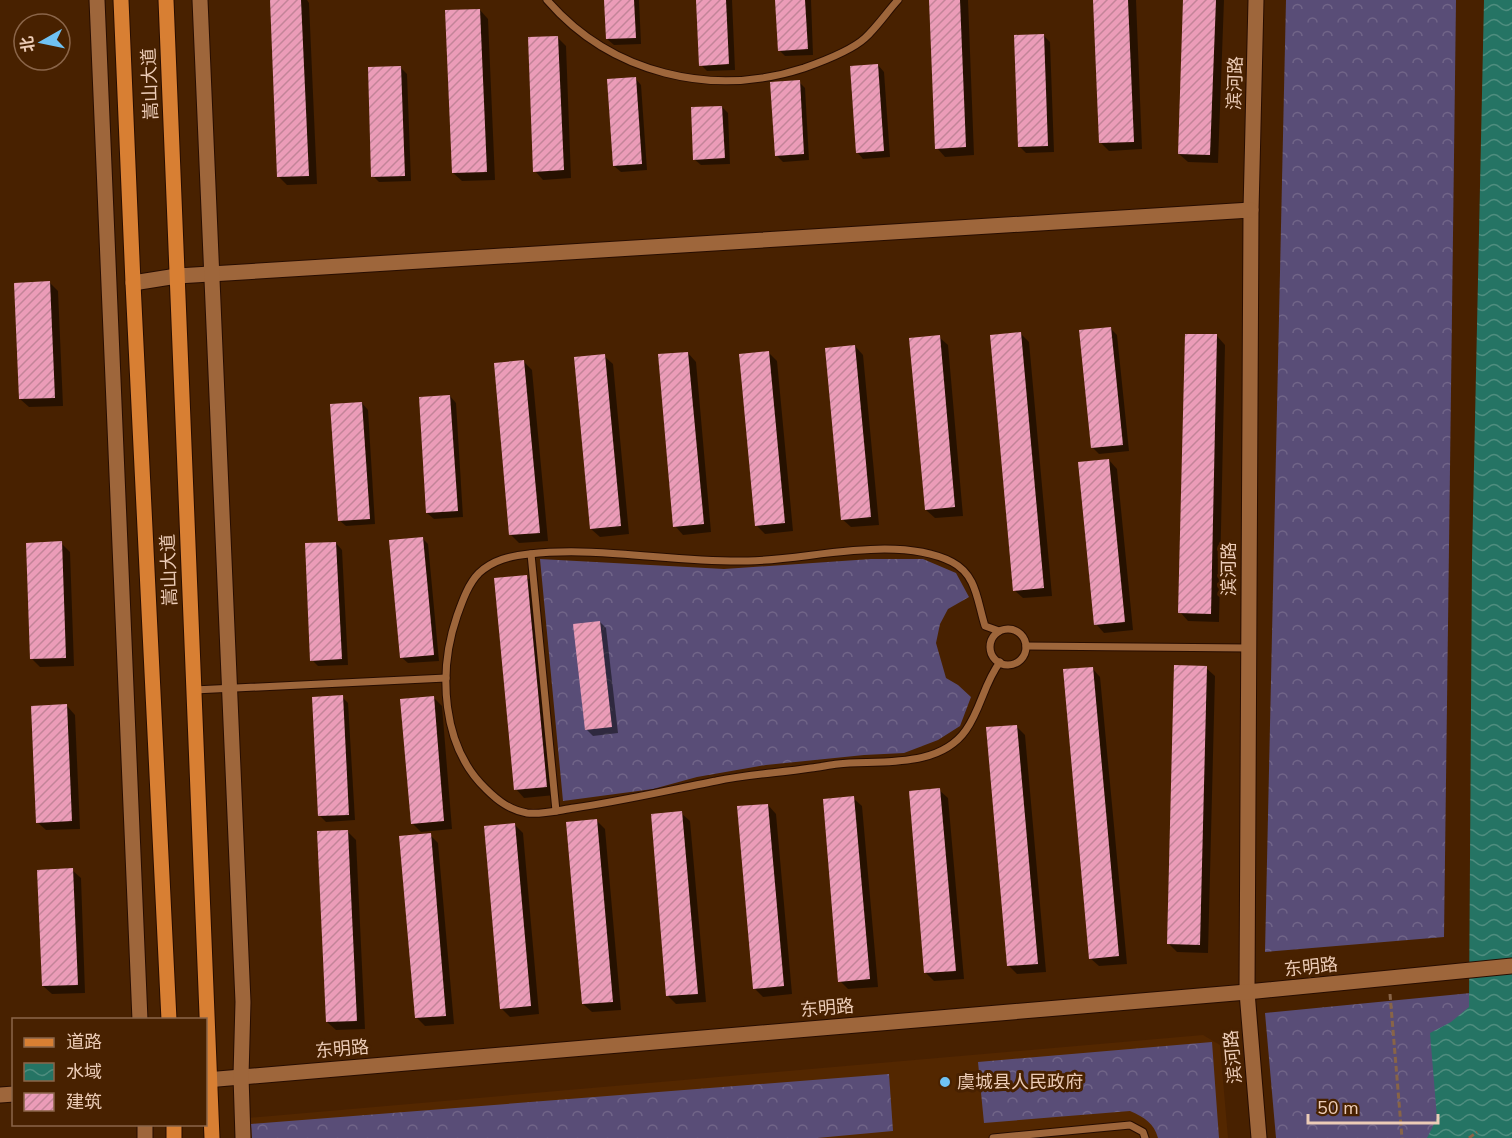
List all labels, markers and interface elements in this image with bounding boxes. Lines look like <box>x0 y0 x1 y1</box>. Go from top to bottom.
north arrow <box>12 12 72 72</box>
text: 北 <box>16 35 40 54</box>
street label: 嵩山大道 <box>137 48 163 120</box>
street label: 滨河路 <box>1222 56 1248 110</box>
street label: 嵩山大道 <box>156 534 182 606</box>
street label: 滨河路 <box>1217 542 1241 596</box>
street label: 东明路 <box>1283 952 1339 982</box>
street label: 东明路 <box>799 994 855 1022</box>
legend <box>12 1018 207 1126</box>
street label: 滨河路 <box>1219 1029 1247 1085</box>
text: 道路 <box>66 1030 102 1054</box>
street label: 东明路 <box>314 1035 370 1063</box>
text: 水域 <box>66 1060 102 1084</box>
place label: 虞城县人民政府 <box>957 1070 1083 1094</box>
marker: 虞城县人民政府 <box>938 1075 952 1089</box>
scale bar <box>1308 1087 1438 1125</box>
text: 建筑 <box>66 1090 102 1114</box>
text: 50 m <box>1317 1096 1359 1120</box>

